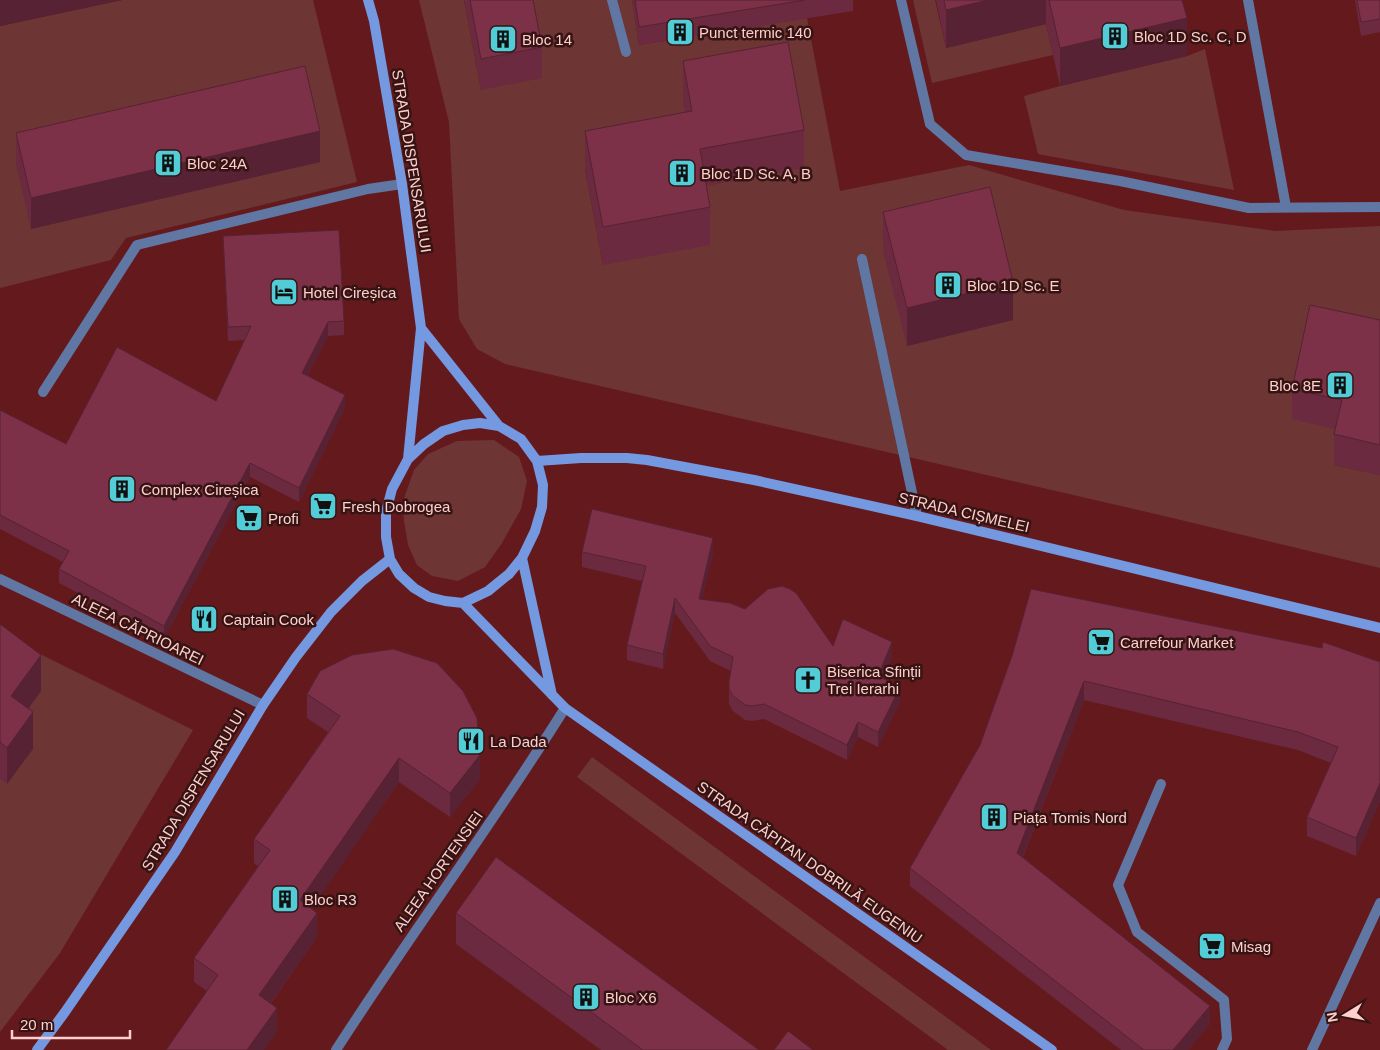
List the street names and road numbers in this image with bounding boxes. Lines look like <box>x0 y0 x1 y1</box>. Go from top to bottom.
street label: STRADA DISPENSARULUI <box>389 68 435 254</box>
street label: STRADA CIȘMELEI <box>897 489 1031 535</box>
street label: ALEEA CĂPRIOAREI <box>69 590 207 668</box>
street label: STRADA DISPENSARULUI <box>138 706 248 874</box>
street label: STRADA CĂPITAN DOBRILĂ EUGENIU <box>694 777 926 947</box>
street label: ALEEA HORTENSIEI <box>390 808 486 934</box>

